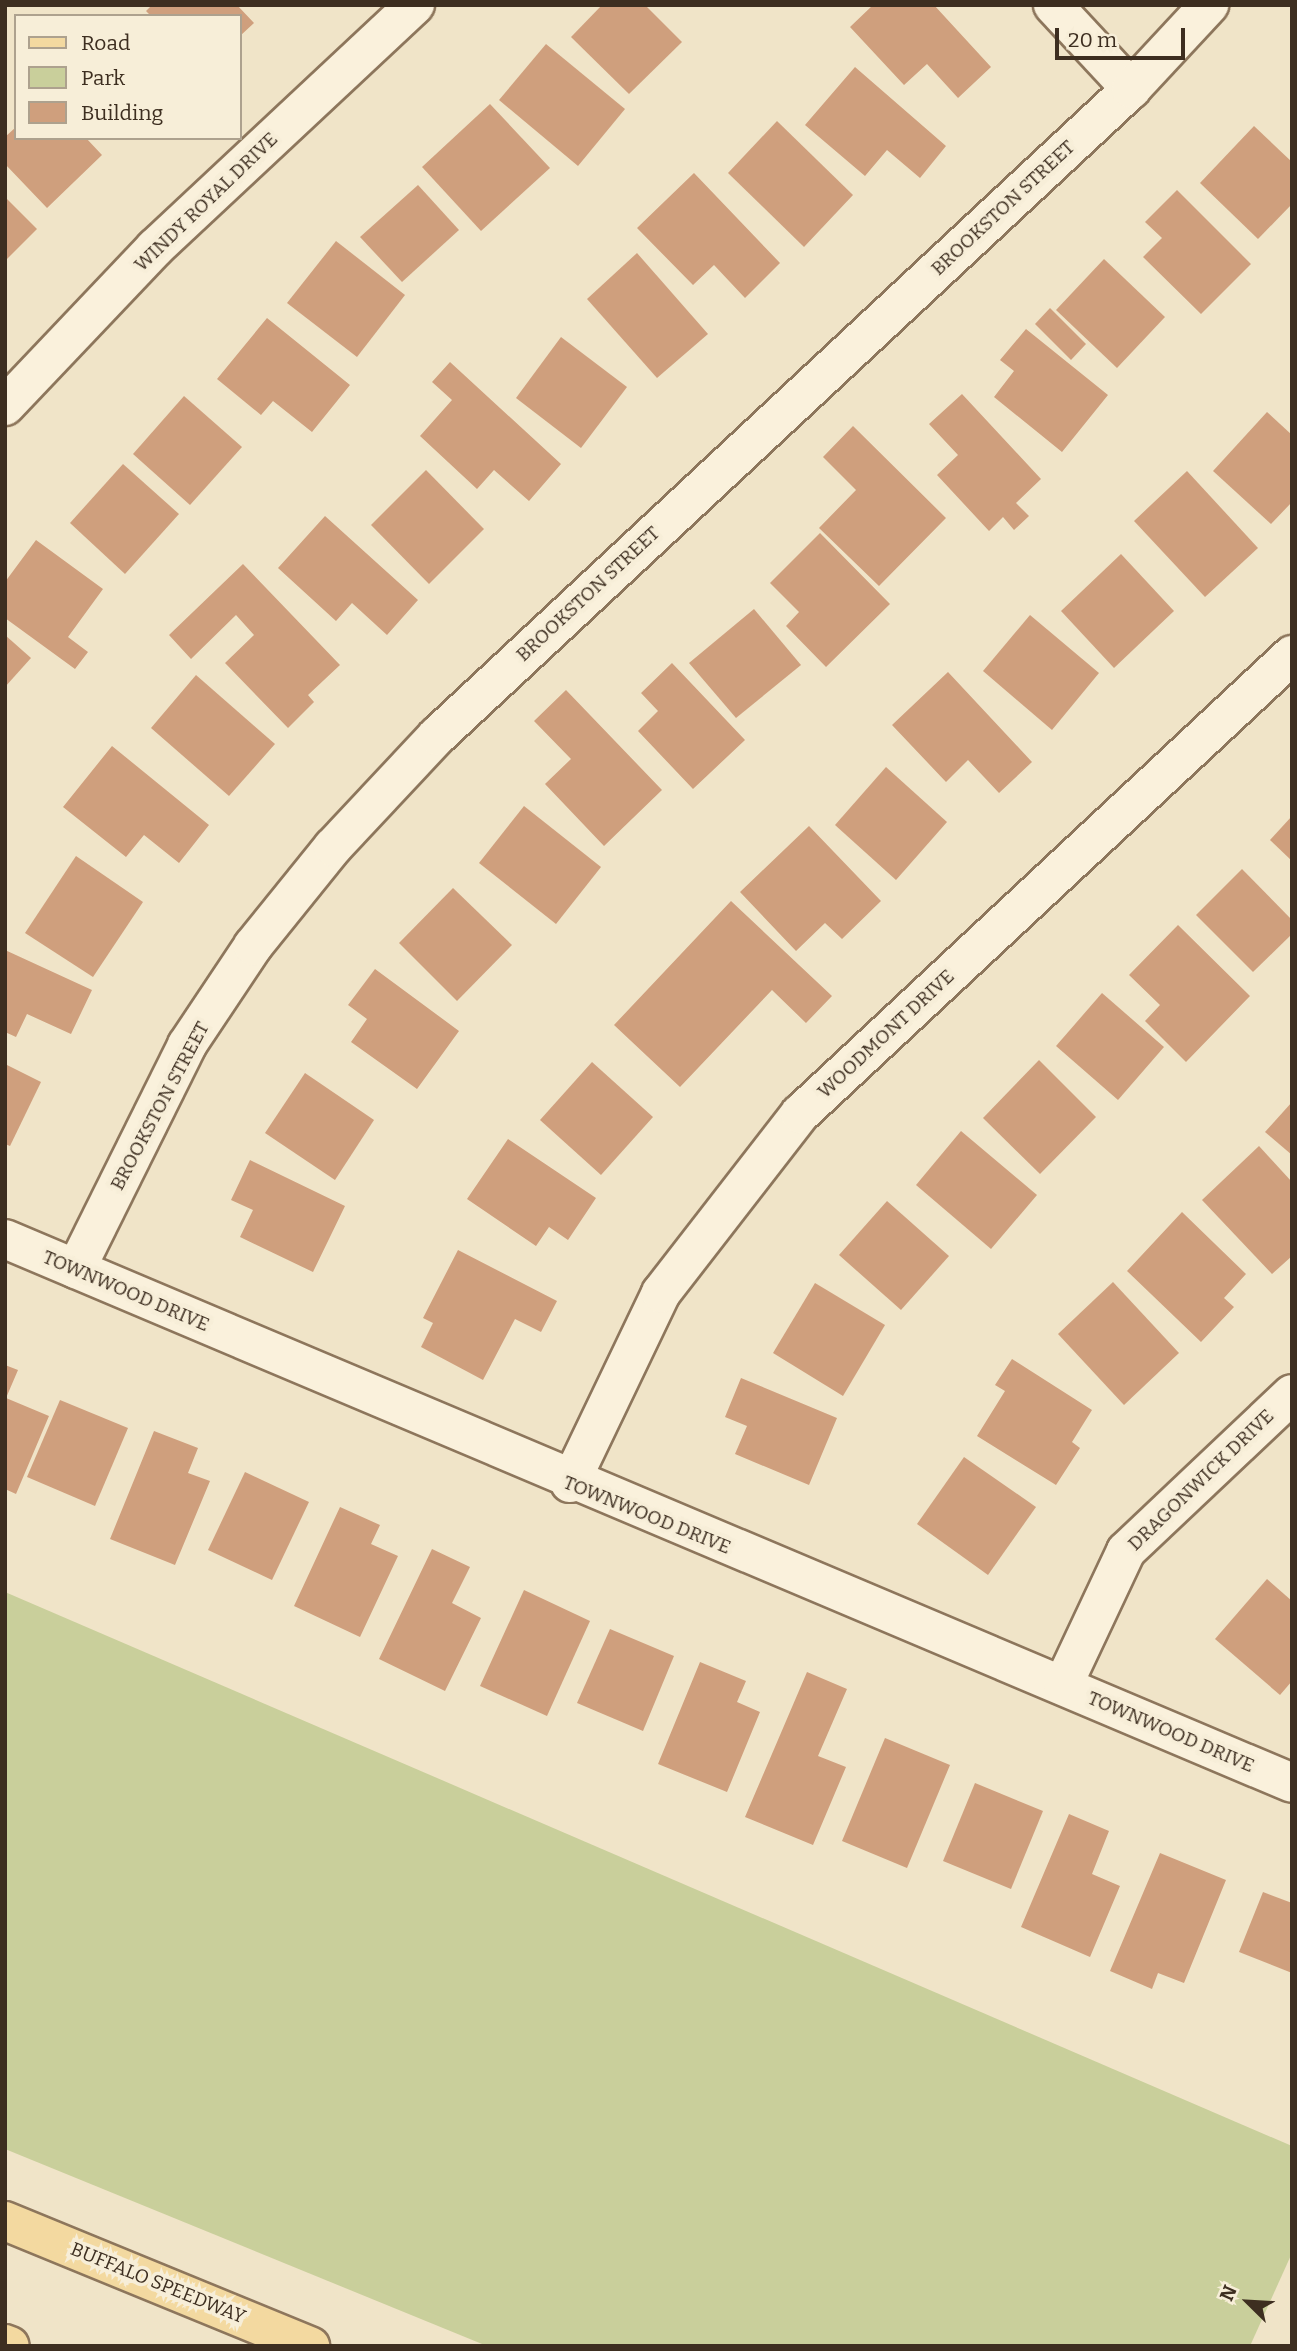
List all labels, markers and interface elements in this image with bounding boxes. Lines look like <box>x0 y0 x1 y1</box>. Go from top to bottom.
legend <box>14 14 242 140</box>
scale bar <box>1059 14 1188 58</box>
text: 20 m <box>1068 27 1117 53</box>
text: Road <box>81 30 130 56</box>
text: Park <box>81 65 125 91</box>
text: Building <box>81 100 163 126</box>
street label: WINDY ROYAL DRIVE <box>130 128 282 276</box>
street label: BROOKSTON STREET <box>927 136 1079 280</box>
street label: BROOKSTON STREET <box>512 522 664 666</box>
street label: WOODMONT DRIVE <box>813 965 959 1103</box>
street label: BROOKSTON STREET <box>106 1018 214 1194</box>
street label: TOWNWOOD DRIVE <box>39 1246 213 1336</box>
street label: DRAGONWICK DRIVE <box>1123 1405 1279 1555</box>
street label: TOWNWOOD DRIVE <box>560 1471 734 1559</box>
street label: TOWNWOOD DRIVE <box>1084 1687 1258 1777</box>
street label: BUFFALO SPEEDWAY <box>67 2237 249 2329</box>
north arrow <box>1213 2267 1283 2337</box>
text: N <box>1215 2282 1242 2305</box>

